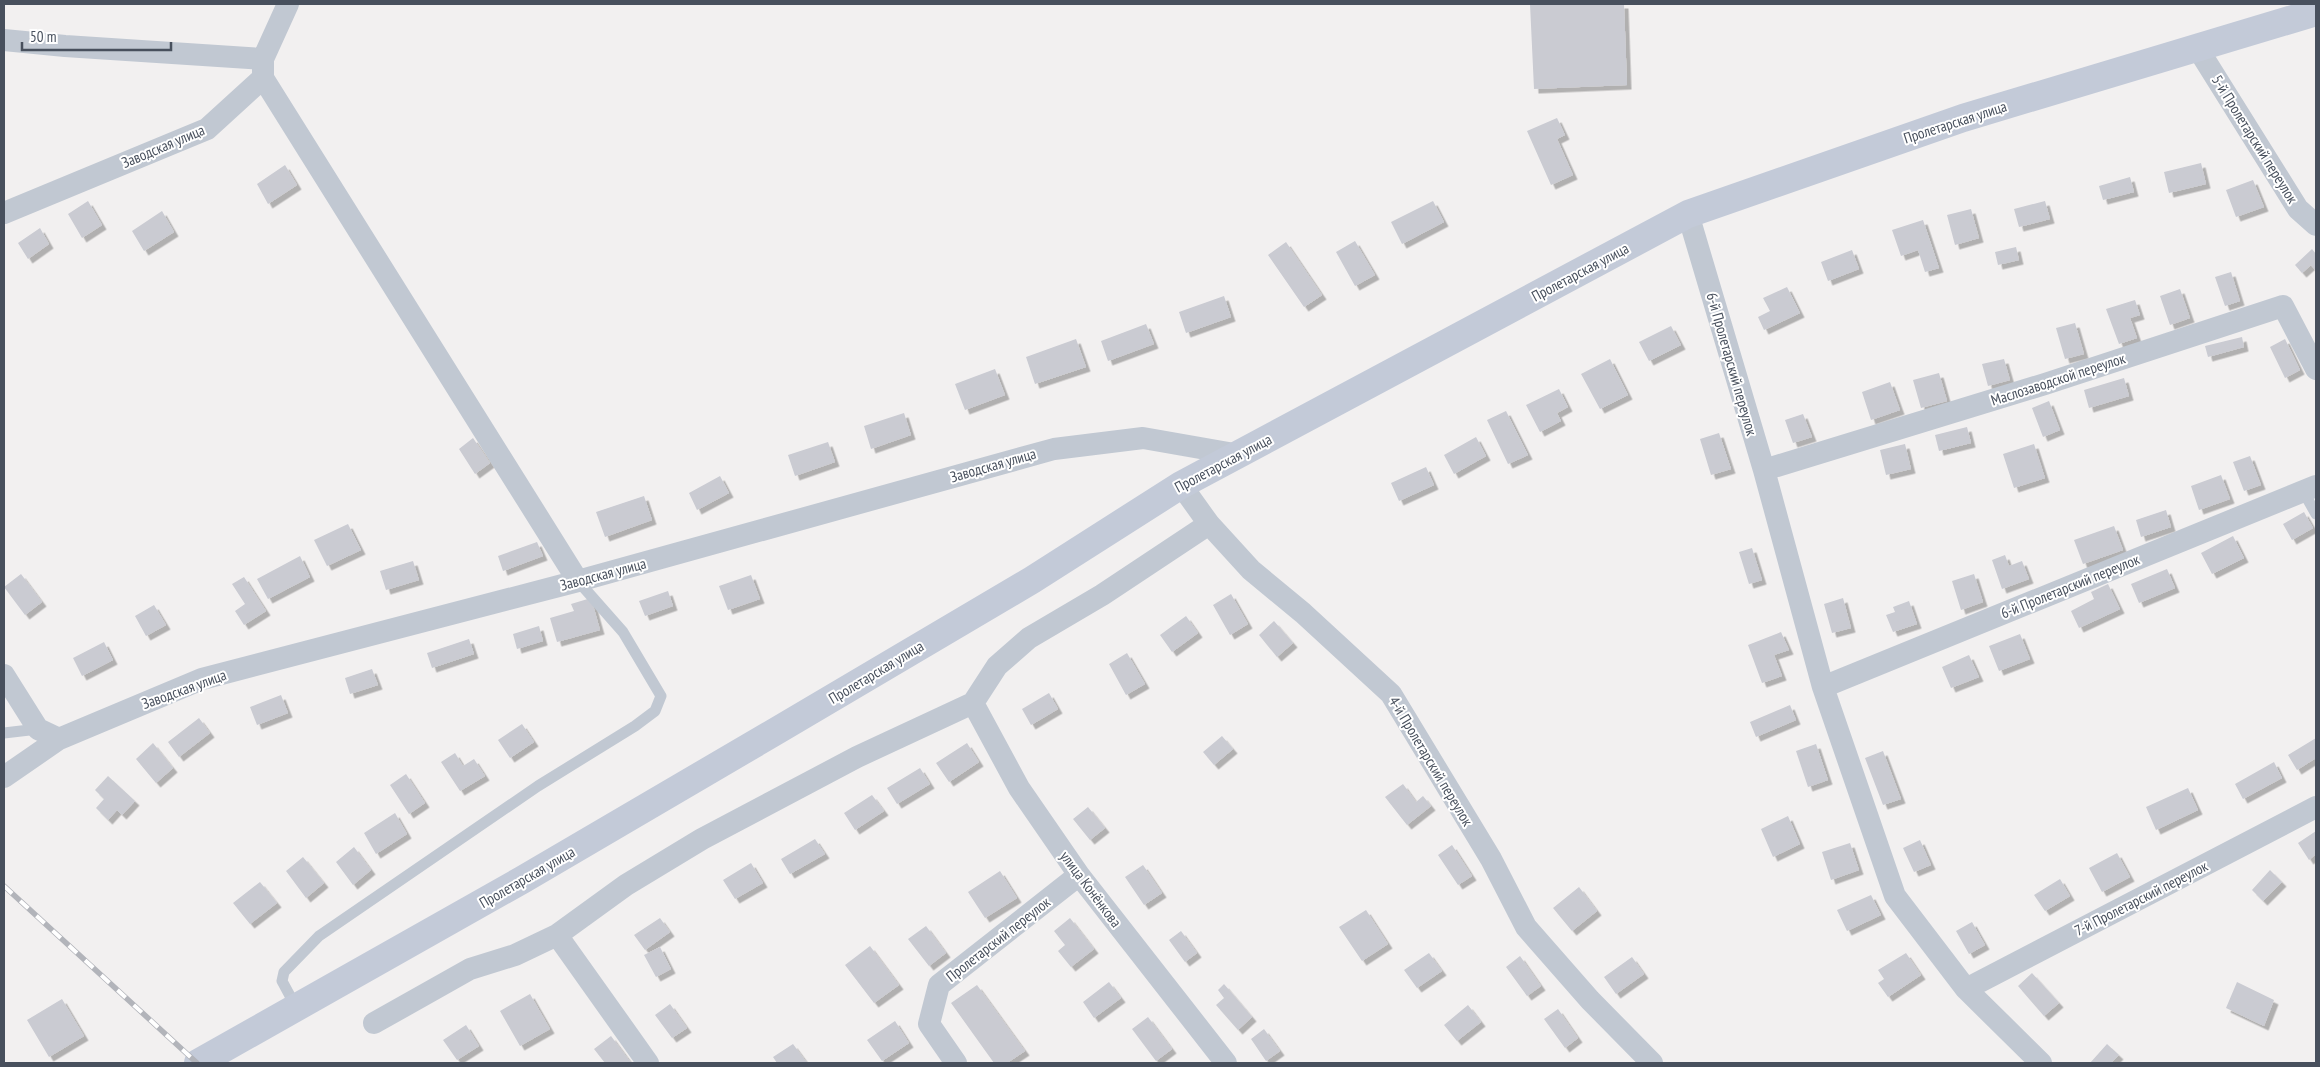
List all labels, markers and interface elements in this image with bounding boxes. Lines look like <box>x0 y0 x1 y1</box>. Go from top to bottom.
scale bar <box>22 20 171 52</box>
text: 50 m <box>30 27 56 46</box>
street label: 5-й Пролетарский переулок <box>2208 71 2302 207</box>
street label: Пролетарская улица <box>1901 96 2009 148</box>
street label: Заводская улица <box>119 120 207 172</box>
street label: Пролетарская улица <box>1528 238 1632 306</box>
street label: 6-й Пролетарский переулок <box>1702 290 1762 438</box>
street label: Маслозаводской переулок <box>1988 348 2128 410</box>
street label: Пролетарская улица <box>1171 429 1275 497</box>
street label: Заводская улица <box>948 444 1038 486</box>
street label: 6-й Пролетарский переулок <box>1998 549 2142 623</box>
street label: Заводская улица <box>558 553 648 595</box>
street label: Пролетарская улица <box>825 636 927 708</box>
street label: Заводская улица <box>139 665 229 713</box>
street label: 4-й Пролетарский переулок <box>1385 693 1477 829</box>
street label: Пролетарская улица <box>476 842 578 912</box>
street label: улица Конёнкова <box>1056 847 1126 931</box>
street label: 7-й Пролетарский переулок <box>2071 856 2211 940</box>
street label: Пролетарский переулок <box>942 892 1054 986</box>

